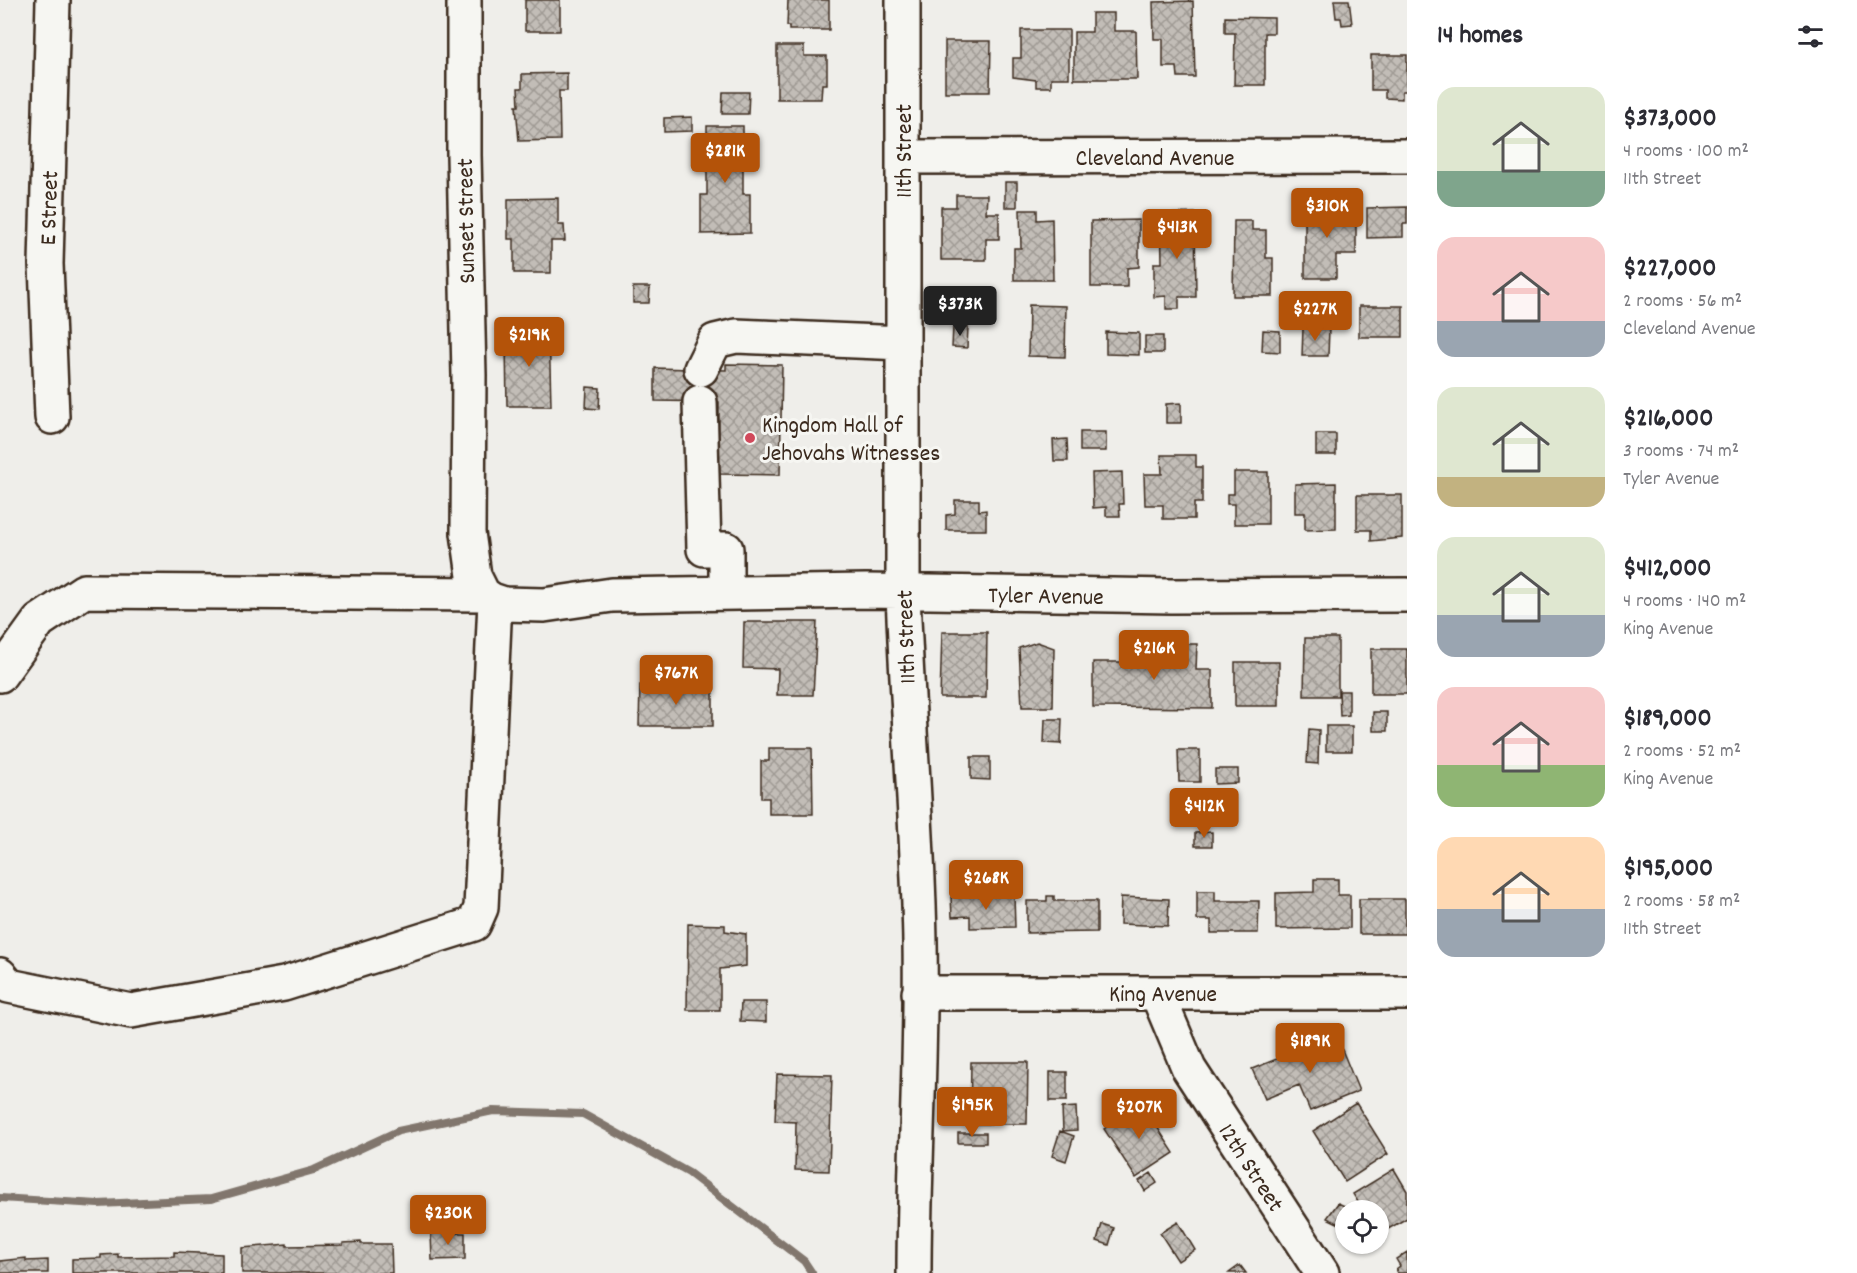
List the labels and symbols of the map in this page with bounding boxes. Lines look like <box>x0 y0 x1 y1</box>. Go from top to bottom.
street label: 11th Street <box>889 104 923 198</box>
pin: $281K <box>683 133 767 184</box>
street label: Cleveland Avenue <box>1075 143 1235 177</box>
street label: Sunset Street <box>450 158 486 284</box>
street label: E Street <box>33 170 69 246</box>
pin: $310K <box>1285 188 1369 239</box>
pin: $413K <box>1135 209 1219 260</box>
pin: $373K <box>918 286 1002 337</box>
pin: $227K <box>1273 291 1357 342</box>
pin: $219K <box>487 317 571 368</box>
place label: Kingdom Hall of Jehovahs Witnesses <box>762 410 940 472</box>
marker: Kingdom Hall of Jehovahs Witnesses <box>743 431 757 445</box>
street label: Tyler Avenue <box>988 580 1104 616</box>
street label: 11th Street <box>889 589 927 685</box>
pin: $216K <box>1112 630 1196 681</box>
pin: $767K <box>634 655 718 706</box>
pin: $412K <box>1162 788 1246 839</box>
pin: $268K <box>944 860 1028 911</box>
street label: King Avenue <box>1109 979 1217 1013</box>
pin: $189K <box>1268 1023 1352 1074</box>
pin: $195K <box>930 1087 1014 1138</box>
pin: $207K <box>1097 1089 1181 1140</box>
street label: 12th Street <box>1208 1118 1291 1220</box>
pin: $230K <box>406 1195 490 1246</box>

